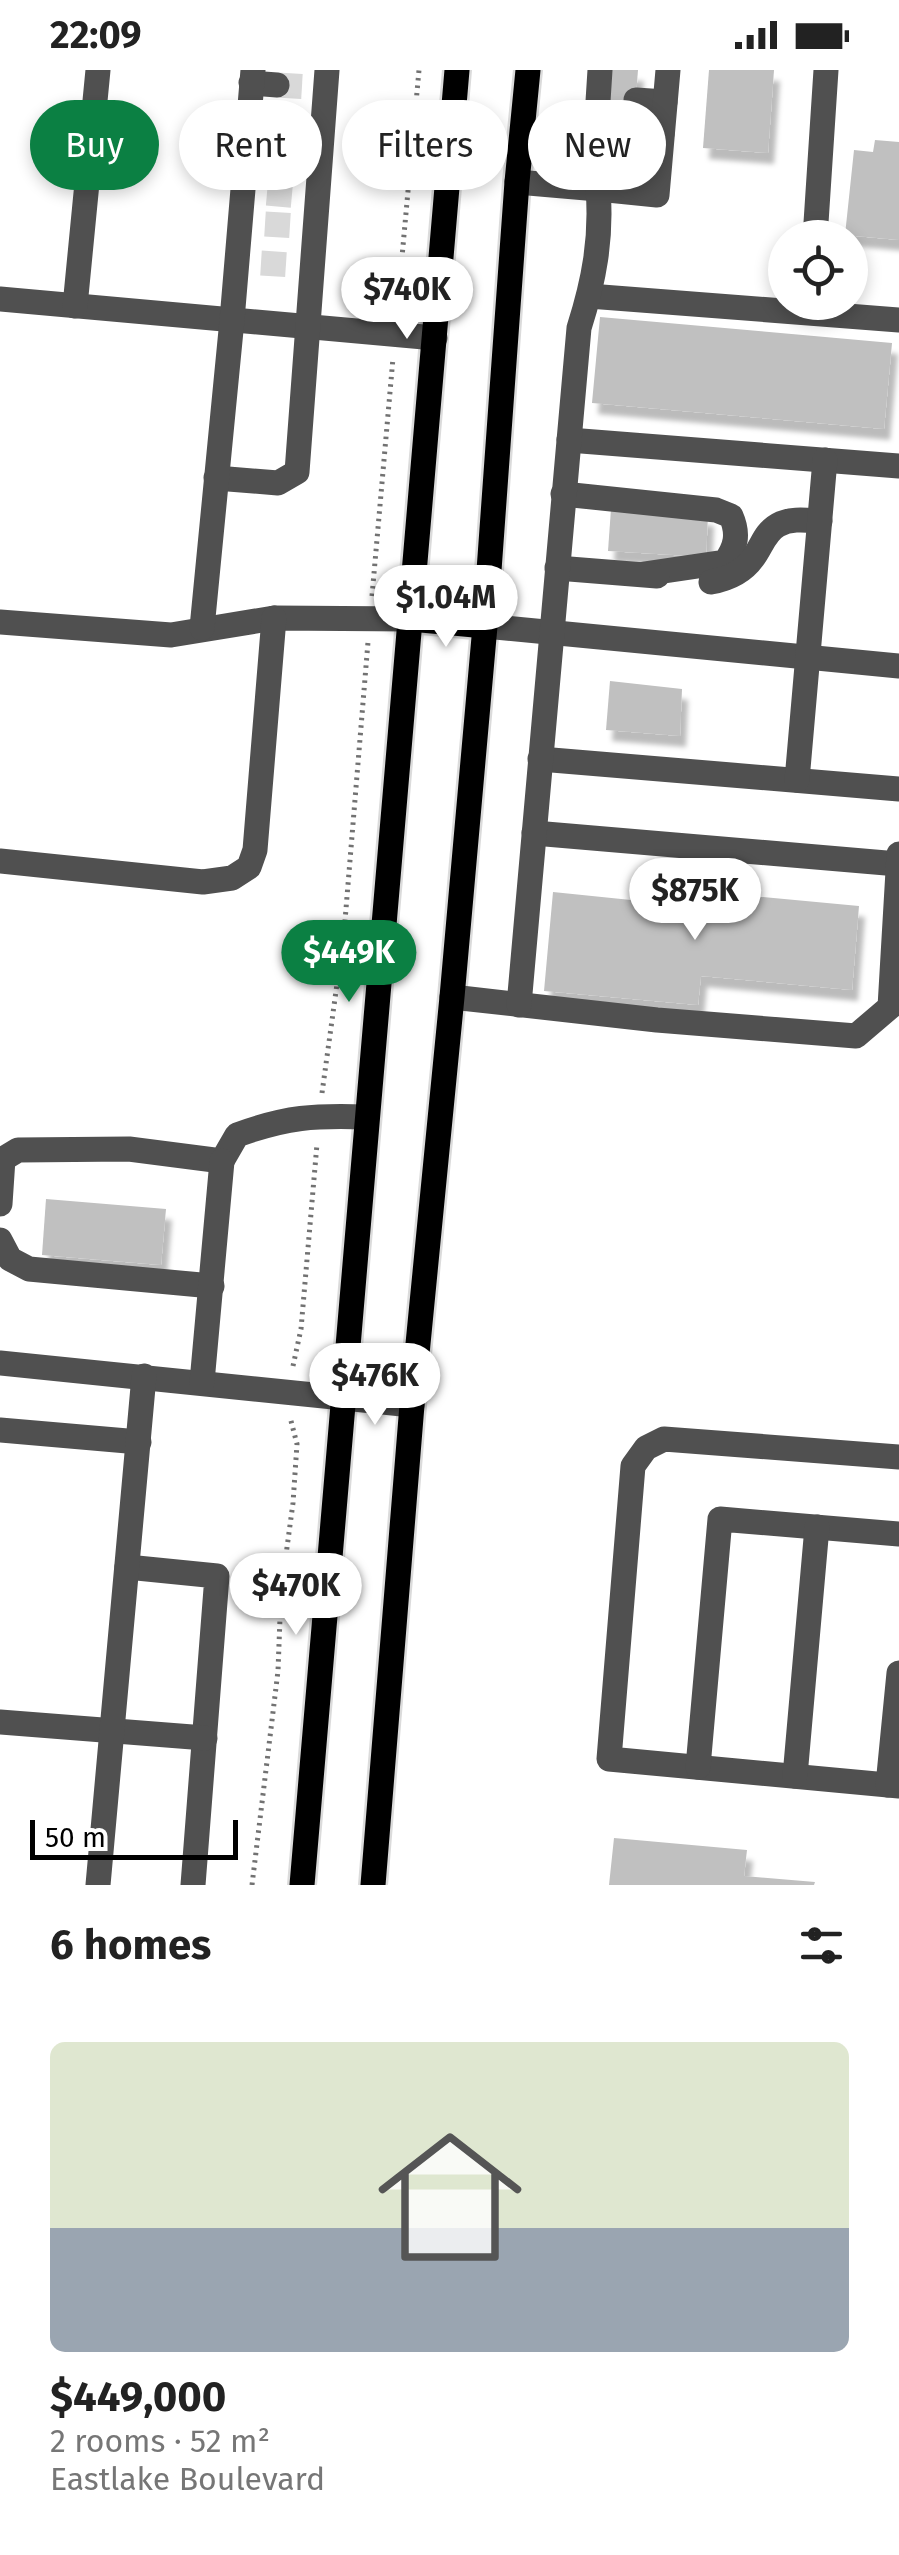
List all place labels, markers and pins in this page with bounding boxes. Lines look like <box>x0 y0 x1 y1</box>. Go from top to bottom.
pin: $740K <box>337 257 477 342</box>
pin: $1.04M <box>365 565 527 650</box>
pin: $875K <box>625 858 765 943</box>
pin: $449K <box>279 920 419 1005</box>
pin: $476K <box>305 1343 445 1428</box>
pin: $470K <box>226 1553 366 1638</box>

